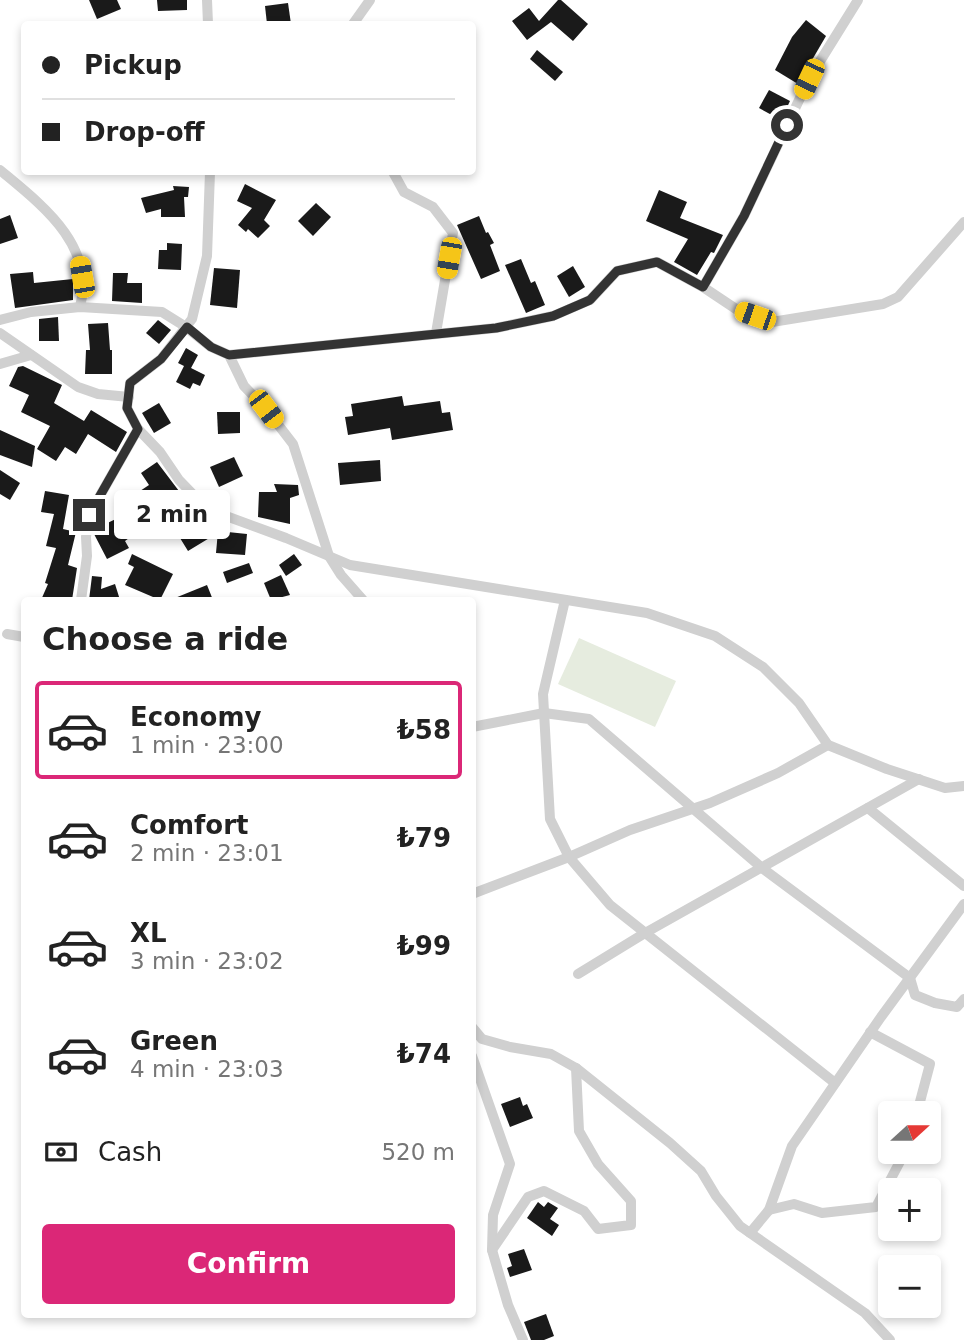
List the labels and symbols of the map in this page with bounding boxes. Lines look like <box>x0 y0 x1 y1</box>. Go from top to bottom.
car <box>791 56 828 102</box>
route start <box>771 109 803 141</box>
car <box>436 235 463 281</box>
car <box>69 254 96 300</box>
car <box>732 299 779 333</box>
car <box>245 386 288 432</box>
callout: 2 min <box>114 490 229 540</box>
route end <box>73 499 105 531</box>
north arrow <box>878 1101 942 1164</box>

